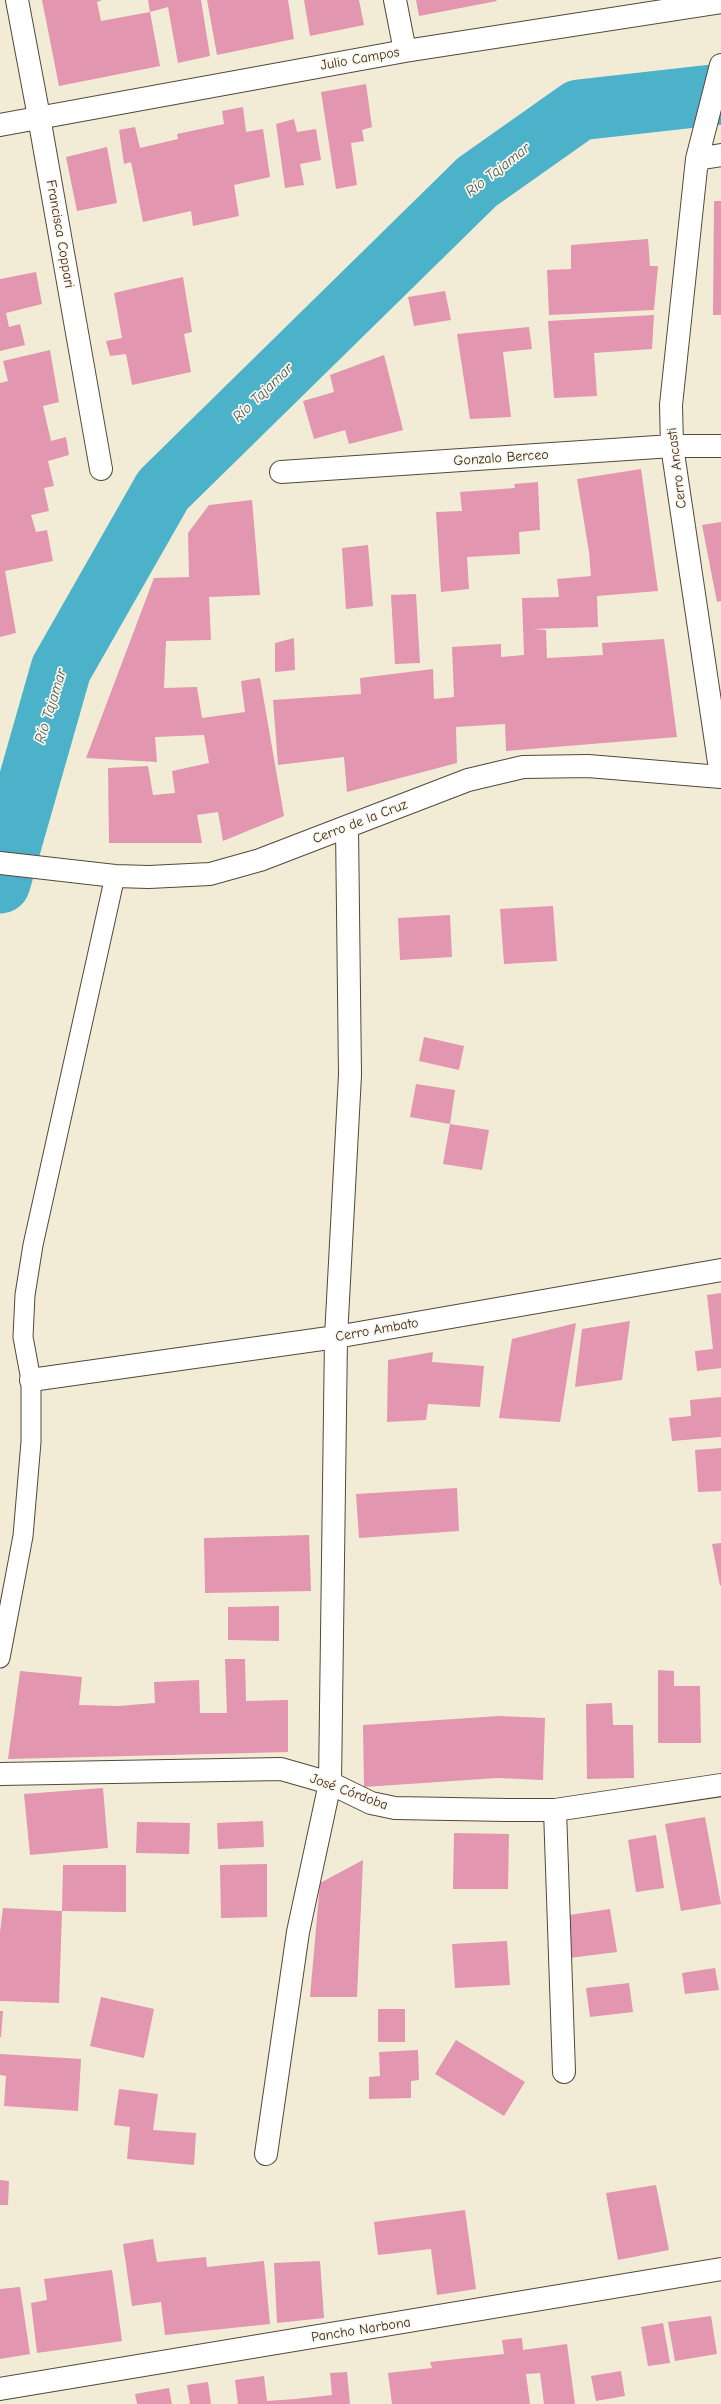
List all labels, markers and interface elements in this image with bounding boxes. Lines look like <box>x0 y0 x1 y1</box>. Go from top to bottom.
street label: Julio Campos <box>319 44 401 74</box>
water label: Río Tajamar <box>462 139 534 201</box>
street label: Francisca Coppari <box>42 179 78 289</box>
water label: Río Tajamar <box>229 360 297 426</box>
street label: Cerro Ancasti <box>664 427 690 509</box>
street label: Gonzalo Berceo <box>453 446 549 470</box>
water label: Río Tajamar <box>31 666 71 746</box>
street label: Cerro de la Cruz <box>310 796 410 848</box>
street label: Cerro Ambato <box>334 1314 420 1346</box>
street label: José Córdoba <box>308 1770 390 1814</box>
street label: Pancho Narbona <box>310 2314 412 2346</box>

